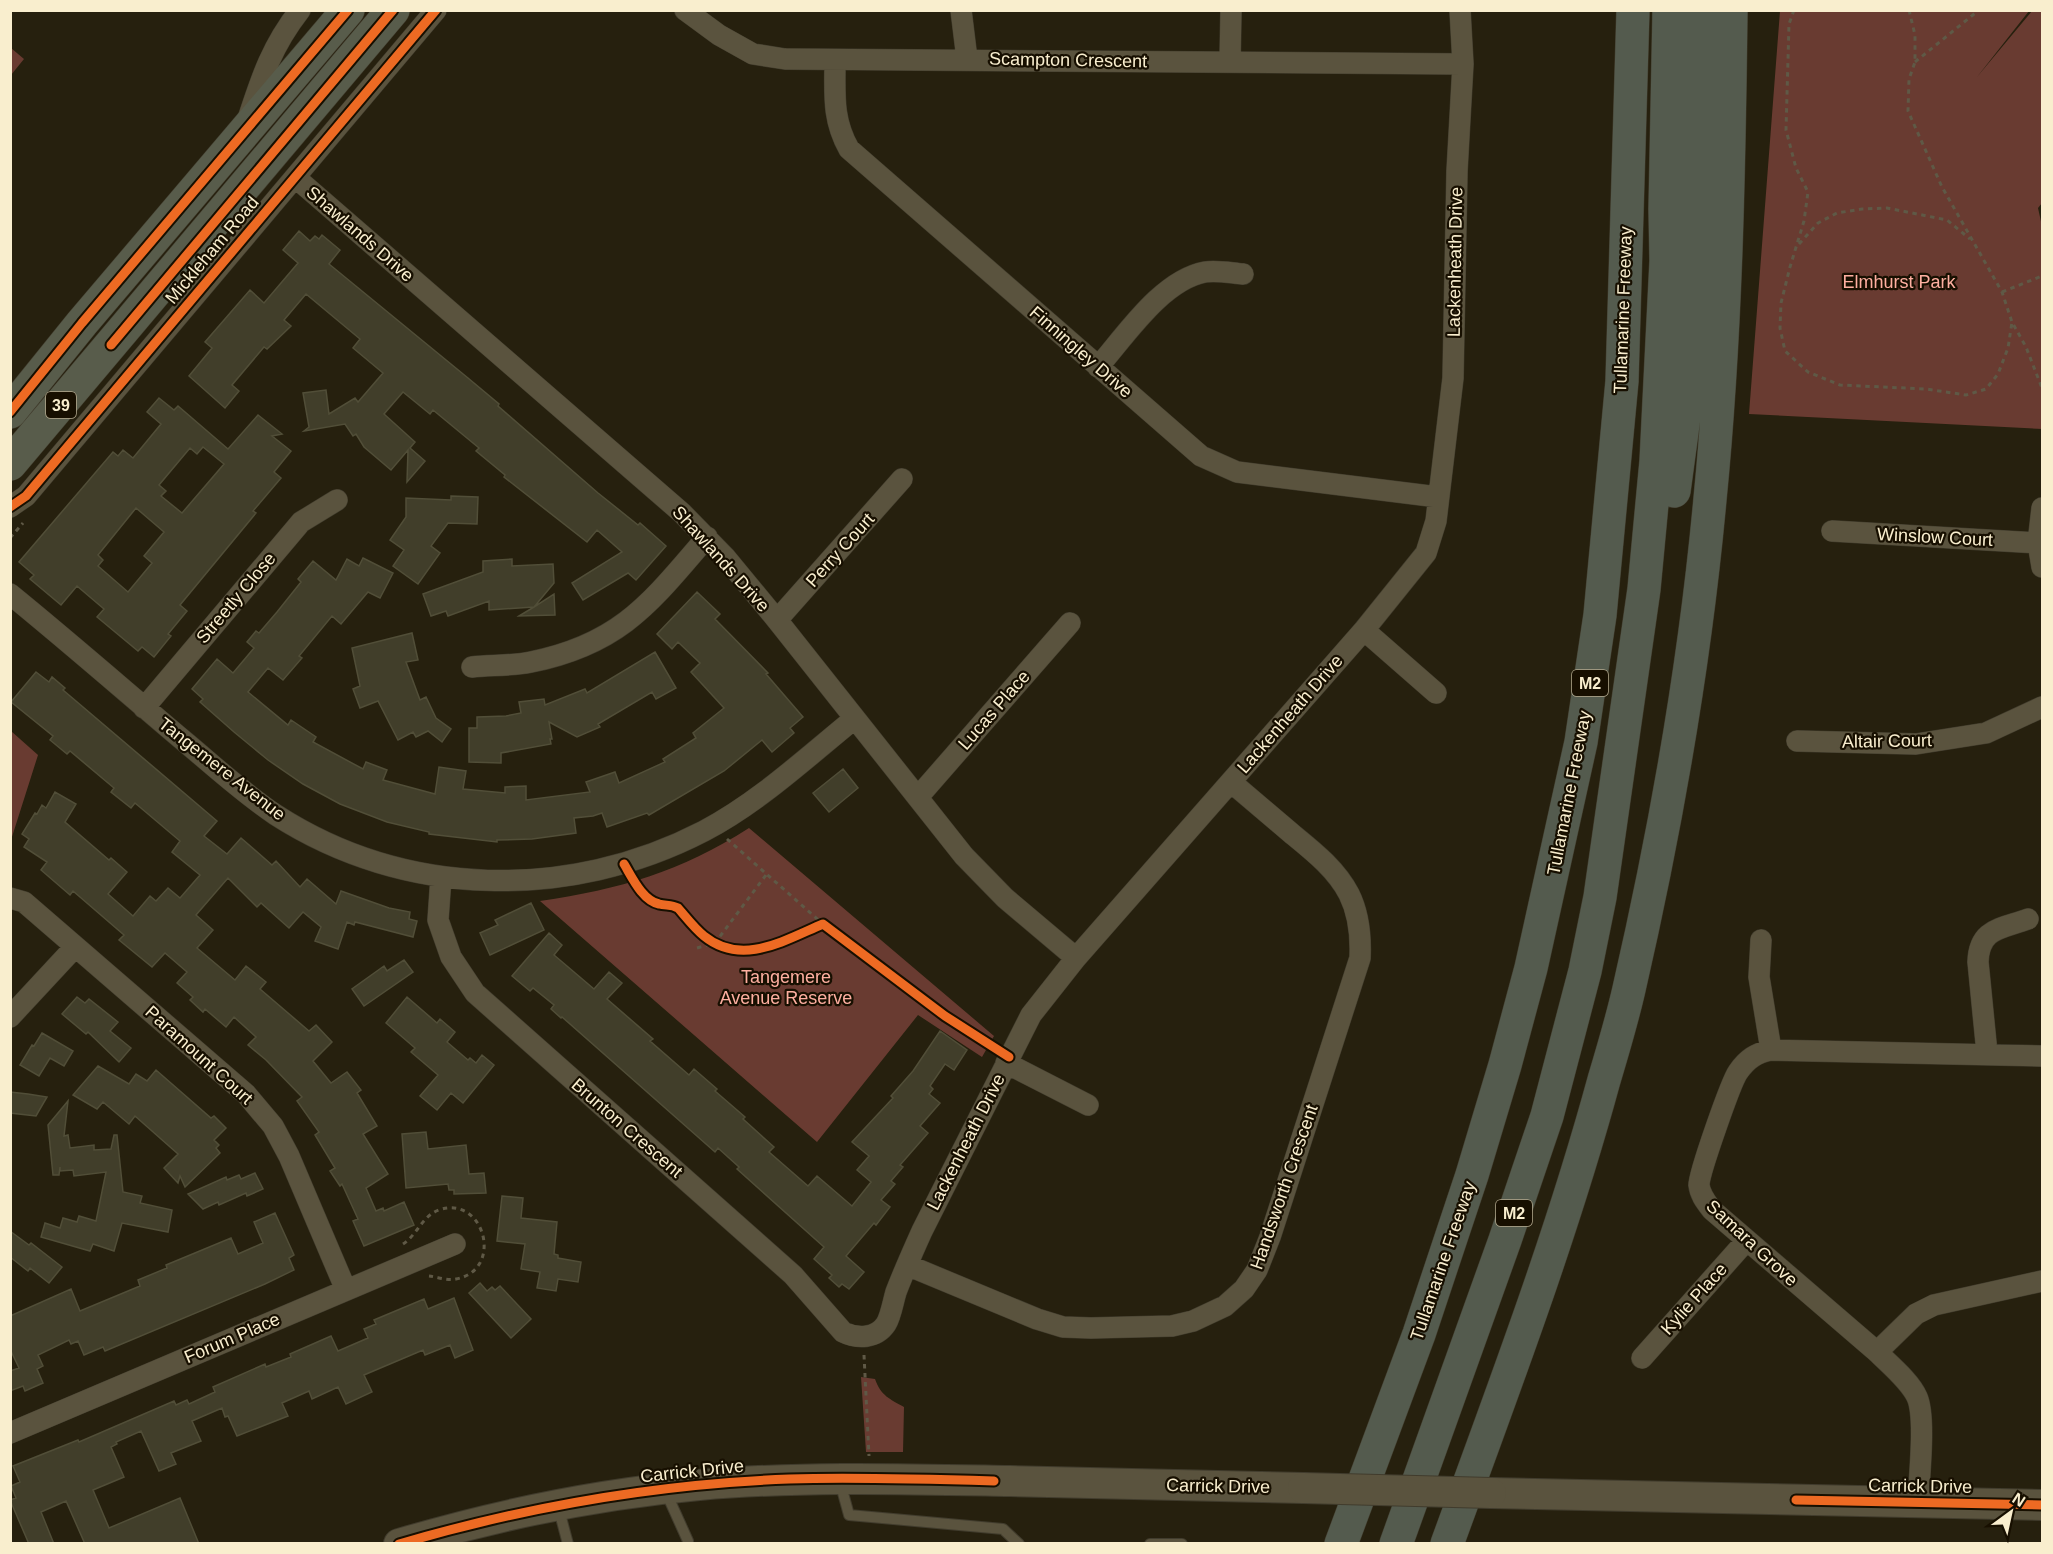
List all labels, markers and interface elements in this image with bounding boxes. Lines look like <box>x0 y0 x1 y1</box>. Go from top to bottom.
street label: Scampton Crescent <box>989 49 1147 71</box>
street label: Shawlands Drive <box>302 182 418 286</box>
street label: Lackenheath Drive <box>1444 187 1466 337</box>
street label: Mickleham Road <box>161 192 263 308</box>
street label: Tullamarine Freeway <box>1610 226 1636 394</box>
park label: Elmhurst Park <box>1842 272 1957 292</box>
street label: Finningley Drive <box>1026 302 1136 402</box>
road number: 39 <box>46 392 76 418</box>
street label: Shawlands Drive <box>668 502 774 616</box>
street label: Perry Court <box>802 509 878 591</box>
street label: Winslow Court <box>1877 524 1993 550</box>
street label: Streetly Close <box>192 549 280 647</box>
street label: Lackenheath Drive <box>1233 651 1347 777</box>
street label: Lucas Place <box>954 666 1034 754</box>
road number: M2 <box>1572 670 1608 696</box>
street label: Tullamarine Freeway <box>1543 709 1595 877</box>
street label: Tangemere Avenue <box>155 713 289 825</box>
street label: Altair Court <box>1842 730 1932 752</box>
park label: Tangemere Avenue Reserve <box>720 967 852 1008</box>
street label: Paramount Court <box>141 1002 257 1108</box>
street label: Lackenheath Drive <box>923 1071 1009 1213</box>
street label: Brunton Crescent <box>568 1075 686 1181</box>
street label: Handsworth Crescent <box>1246 1102 1322 1272</box>
street label: Tullamarine Freeway <box>1406 1179 1480 1343</box>
street label: Samara Grove <box>1702 1196 1802 1290</box>
road number: M2 <box>1496 1200 1532 1226</box>
street label: Kylie Place <box>1657 1259 1731 1339</box>
street label: Forum Place <box>181 1309 283 1367</box>
street label: Carrick Drive <box>639 1456 745 1486</box>
street label: Carrick Drive <box>1166 1475 1270 1497</box>
street label: Carrick Drive <box>1868 1475 1972 1497</box>
north arrow <box>1981 1482 2041 1542</box>
text: N <box>2009 1490 2028 1510</box>

